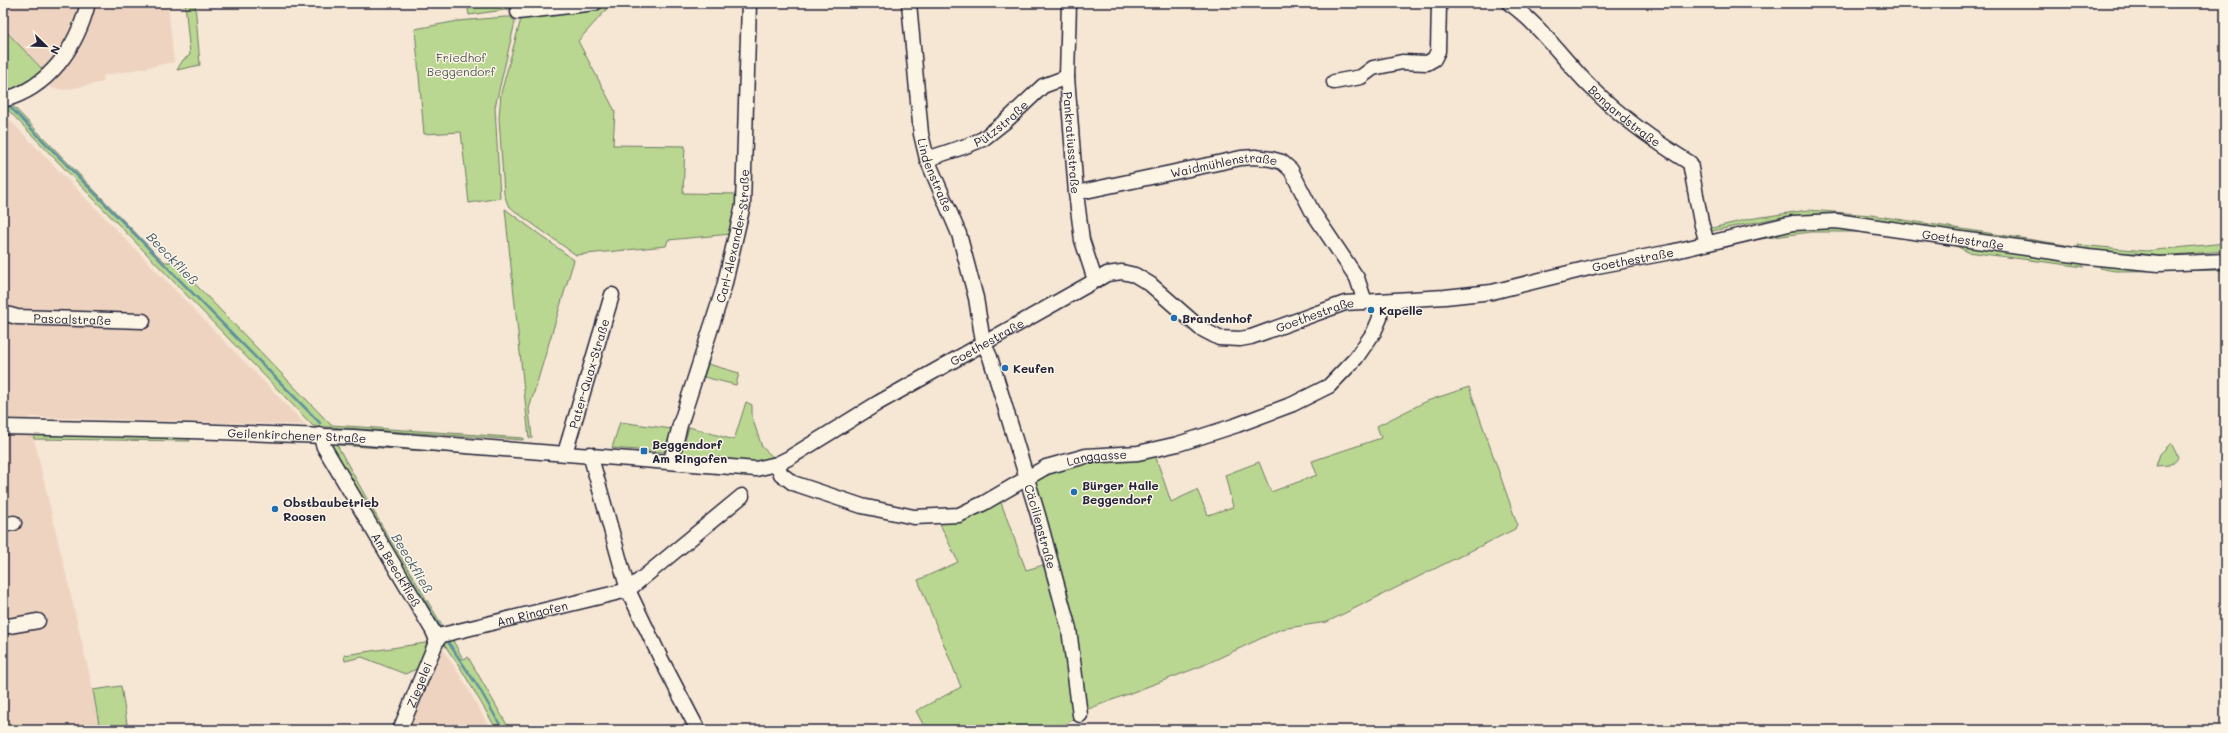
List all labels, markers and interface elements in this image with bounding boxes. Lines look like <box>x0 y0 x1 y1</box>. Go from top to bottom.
north arrow <box>26 26 66 66</box>
text: N <box>47 43 64 57</box>
park label: Friedhof Beggendorf <box>427 49 495 79</box>
street label: Bongardstraße <box>1585 81 1664 150</box>
street label: Pankratiusstraße <box>1060 91 1084 194</box>
street label: Pützstraße <box>971 97 1031 150</box>
street label: Lindenstraße <box>914 136 957 214</box>
street label: Waidmühlenstraße <box>1169 149 1280 181</box>
street label: Carl-Alexander-Straße <box>712 169 752 305</box>
street label: Goethestraße <box>1921 225 2005 253</box>
water label: Beeckfließ <box>144 228 202 288</box>
street label: Goethestraße <box>1590 244 1675 275</box>
street label: Goethestraße <box>1273 294 1355 335</box>
place label: Kapelle <box>1379 302 1423 318</box>
marker: Kapelle <box>1366 305 1376 315</box>
street label: Pascalstraße <box>33 310 112 328</box>
place label: Brandenhof <box>1182 310 1252 326</box>
marker: Brandenhof <box>1169 313 1179 323</box>
street label: Goethestraße <box>947 314 1027 369</box>
street label: Pater-Quax-Straße <box>565 317 613 430</box>
place label: Keufen <box>1013 360 1054 376</box>
marker: Keufen <box>1000 363 1010 373</box>
street label: Geilenkirchener Straße <box>227 424 367 446</box>
place label: Beggendorf Am Ringofen <box>652 436 727 466</box>
marker: Beggendorf Am Ringofen <box>639 446 649 456</box>
street label: Langgasse <box>1064 446 1127 469</box>
place label: Bürger Halle Beggendorf <box>1082 477 1159 507</box>
street label: Cäcilienstraße <box>1021 482 1060 571</box>
marker: Bürger Halle Beggendorf <box>1069 487 1079 497</box>
place label: Obstbaubetrieb Roosen <box>283 494 379 524</box>
marker: Obstbaubetrieb Roosen <box>270 504 280 514</box>
street label: Am Beeckfließ <box>368 529 425 610</box>
water label: Beeckfließ <box>388 530 438 596</box>
street label: Am Ringofen <box>495 597 569 630</box>
street label: Ziegelei <box>402 660 435 710</box>

